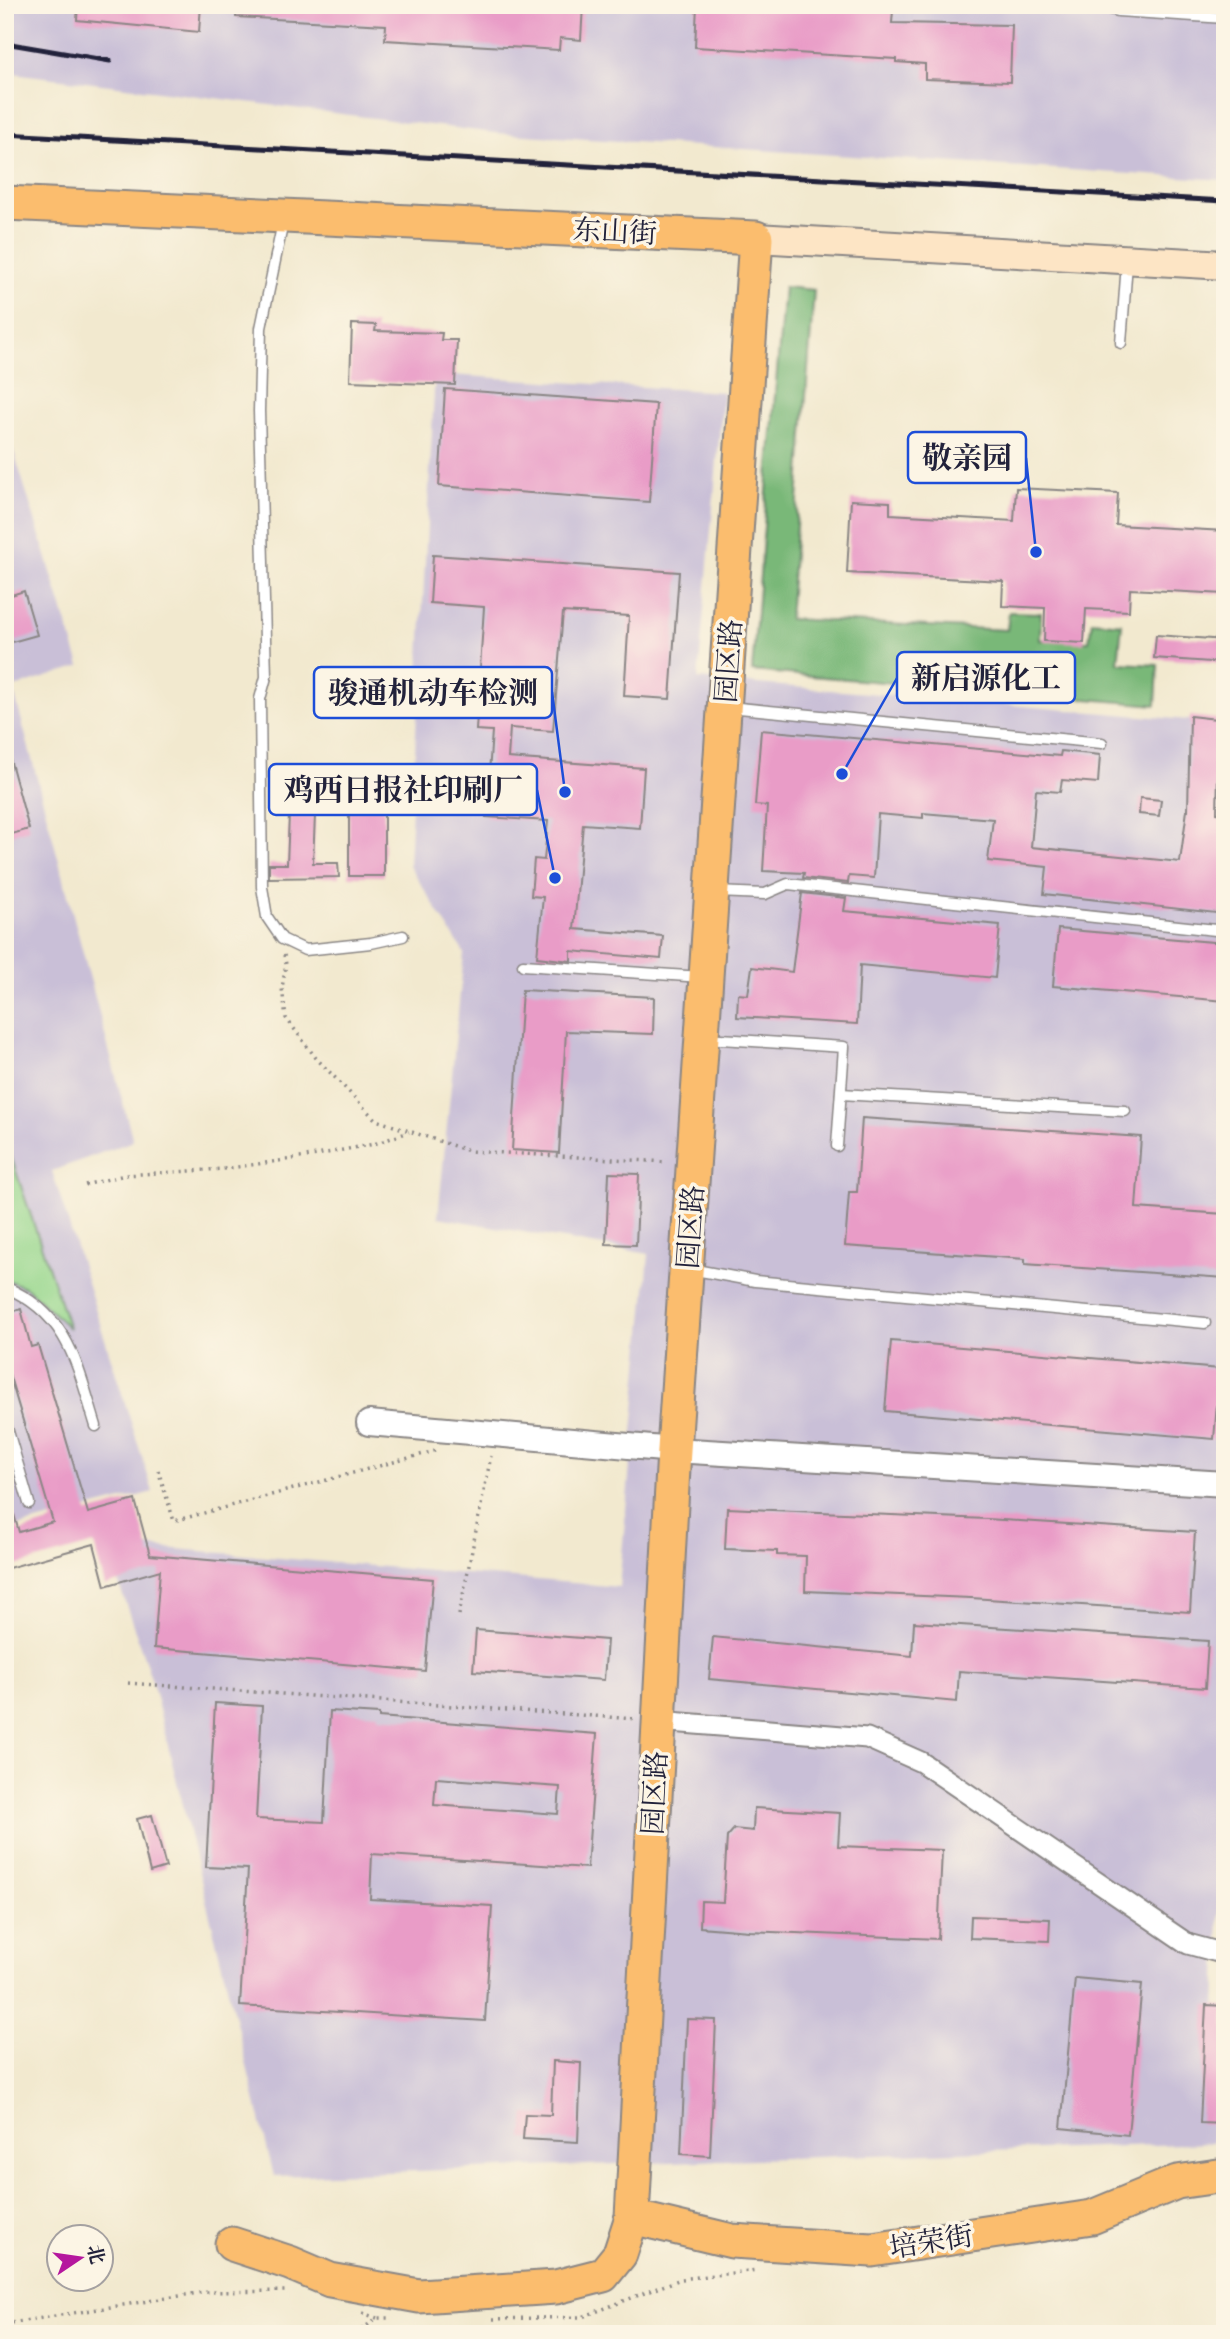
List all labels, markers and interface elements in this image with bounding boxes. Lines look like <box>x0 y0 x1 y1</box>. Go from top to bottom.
street label: 东山街 <box>572 213 658 252</box>
callout: 敬亲园 <box>908 432 1026 483</box>
text: 敬亲园 <box>922 440 1012 478</box>
street label: 园区路 <box>709 618 750 704</box>
callout: 新启源化工 <box>897 652 1075 703</box>
text: 新启源化工 <box>911 660 1061 698</box>
callout: 骏通机动车检测 <box>314 667 552 718</box>
text: 骏通机动车检测 <box>328 675 538 713</box>
callout: 鸡西日报社印刷厂 <box>269 764 537 815</box>
text: 鸡西日报社印刷厂 <box>283 772 523 810</box>
street label: 园区路 <box>671 1184 712 1270</box>
street label: 园区路 <box>636 1750 675 1836</box>
street label: 培荣街 <box>887 2219 975 2266</box>
north arrow <box>46 2224 116 2294</box>
text: 北 <box>82 2242 109 2266</box>

